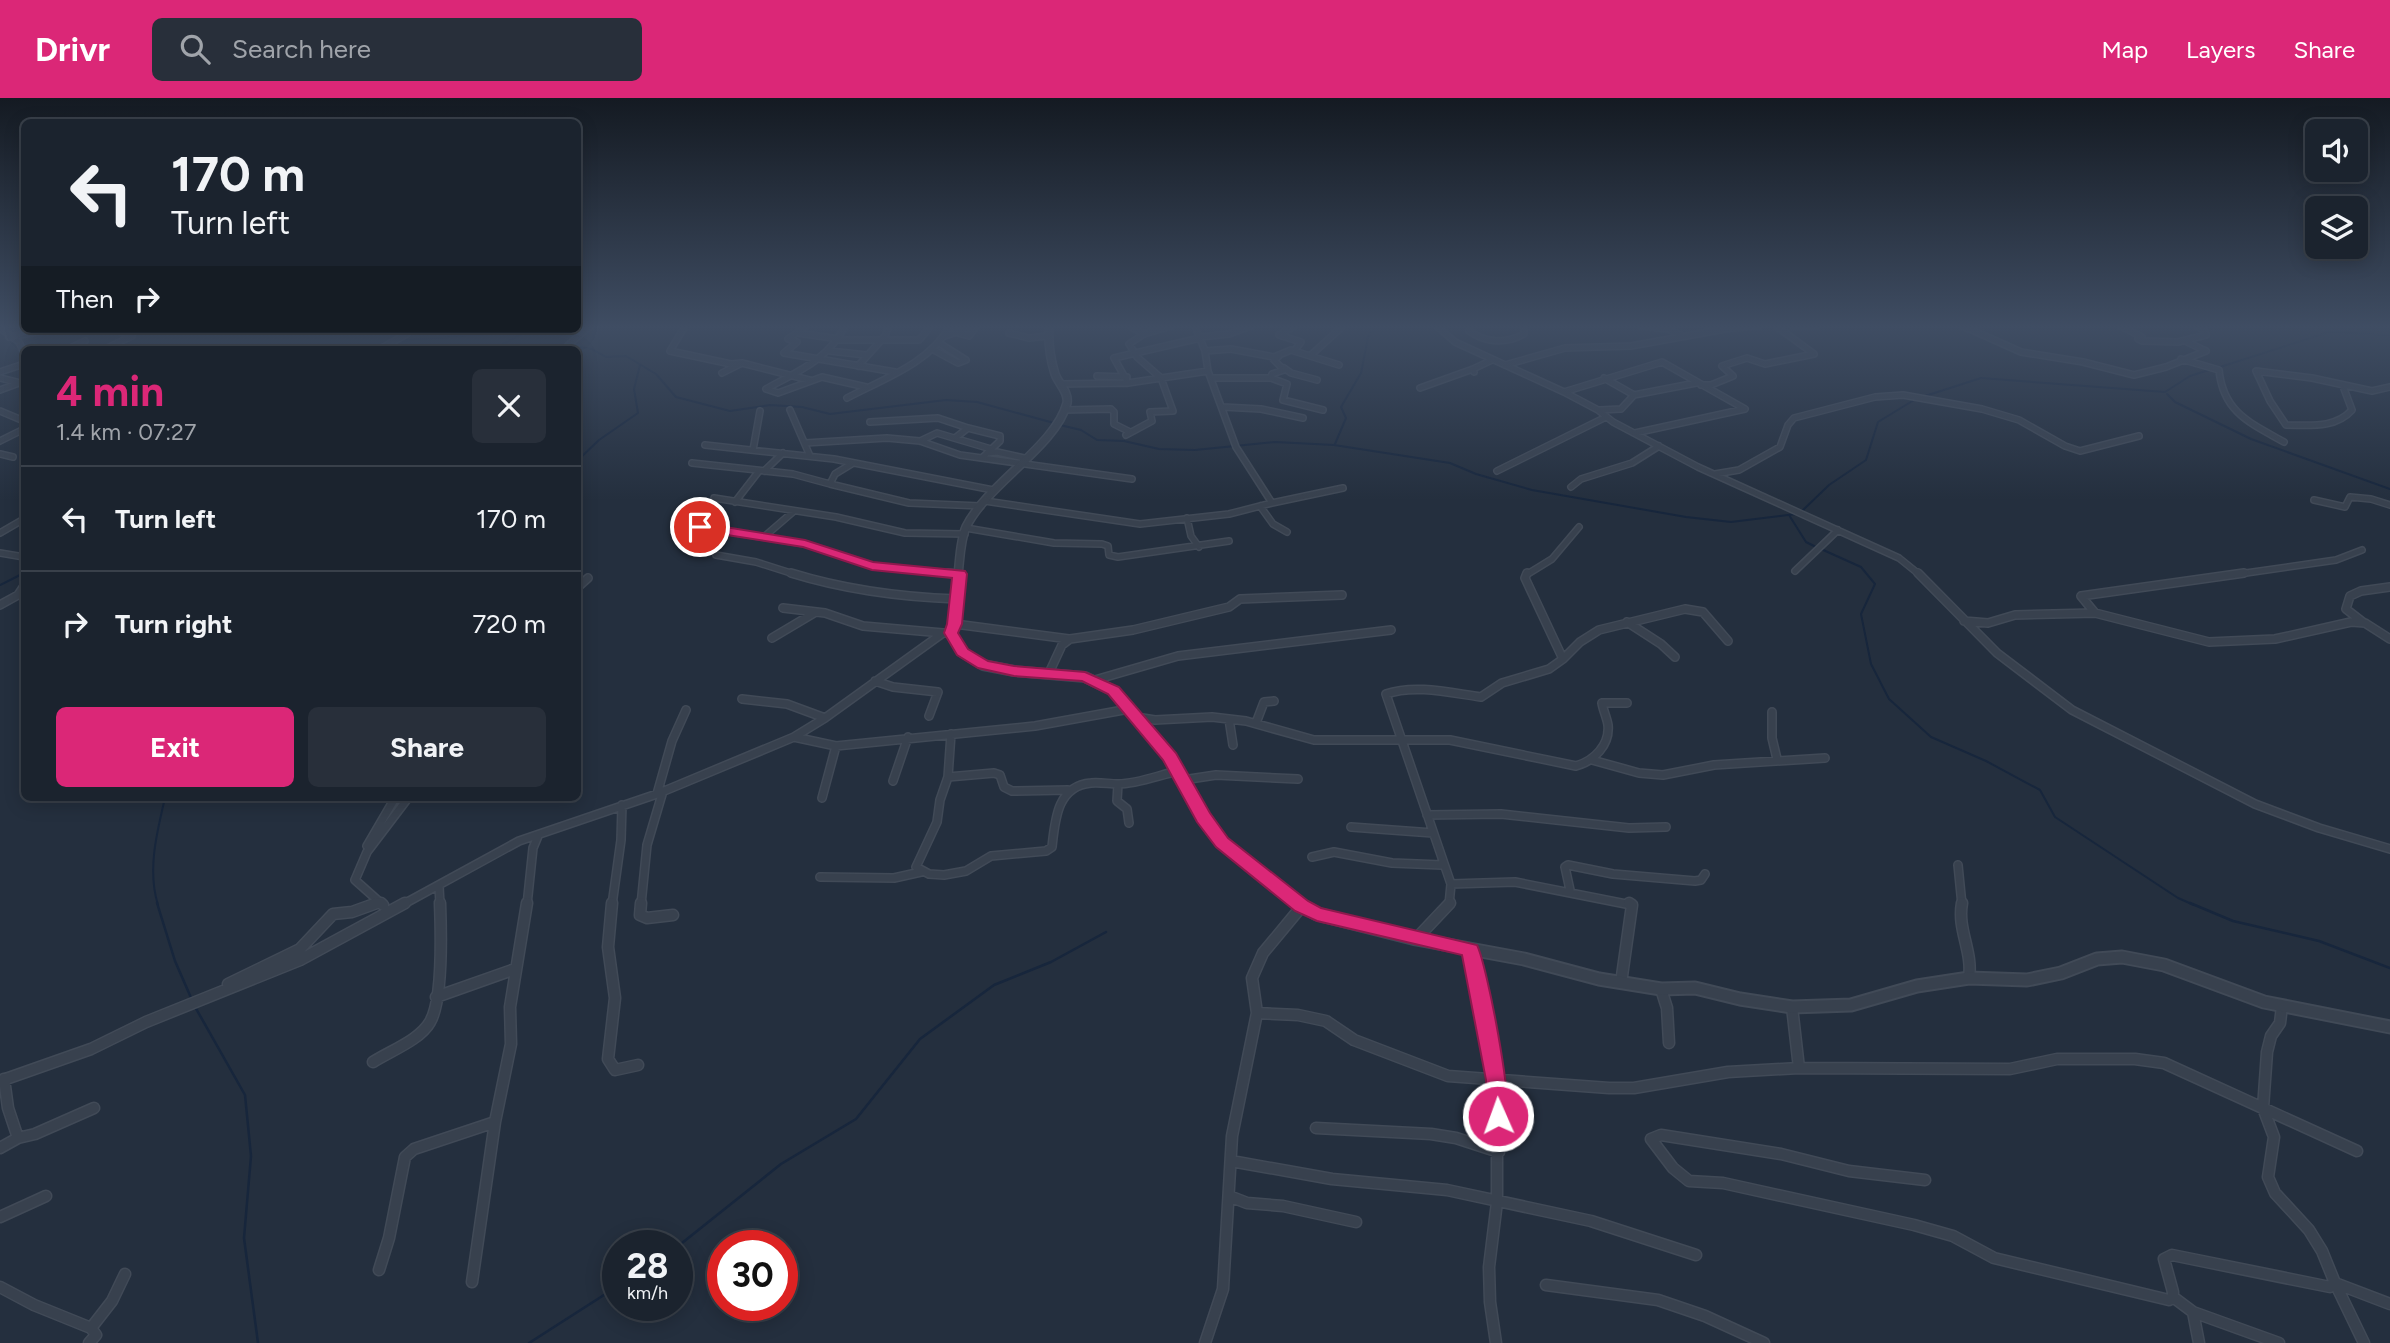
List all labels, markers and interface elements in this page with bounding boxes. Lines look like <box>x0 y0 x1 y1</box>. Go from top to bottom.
search box <box>152 18 642 81</box>
text: Drivr <box>35 30 110 69</box>
icon: search <box>176 30 214 68</box>
text: Search here <box>232 33 371 65</box>
text: Map <box>2101 35 2148 64</box>
text: Layers <box>2186 35 2255 64</box>
text: Share <box>2293 35 2355 64</box>
map controls <box>2305 119 2368 259</box>
button: sound <box>2305 119 2368 182</box>
text: 170 m <box>171 144 305 203</box>
icon: left <box>56 147 147 238</box>
button: layers <box>2305 196 2368 259</box>
text: Turn left <box>171 204 290 242</box>
icon: right <box>128 280 166 318</box>
text: Then <box>56 283 114 315</box>
text: 4 min <box>56 366 164 417</box>
button: close <box>472 369 546 443</box>
text: 1.4 km · 07:27 <box>56 418 196 446</box>
pin <box>670 497 730 557</box>
icon: left <box>56 500 94 538</box>
text: Turn left <box>115 503 216 535</box>
text: 170 m <box>476 503 546 535</box>
icon: arrive <box>681 508 719 546</box>
icon: right <box>56 605 94 643</box>
text: Turn right <box>115 608 232 640</box>
text: 720 m <box>472 608 546 640</box>
button: Exit <box>56 707 294 787</box>
button: Share <box>308 707 546 787</box>
position arrow <box>1461 1079 1535 1153</box>
speed limit sign: 30 <box>707 1230 798 1321</box>
text: 28 <box>627 1245 668 1287</box>
text: km/h <box>627 1282 668 1304</box>

